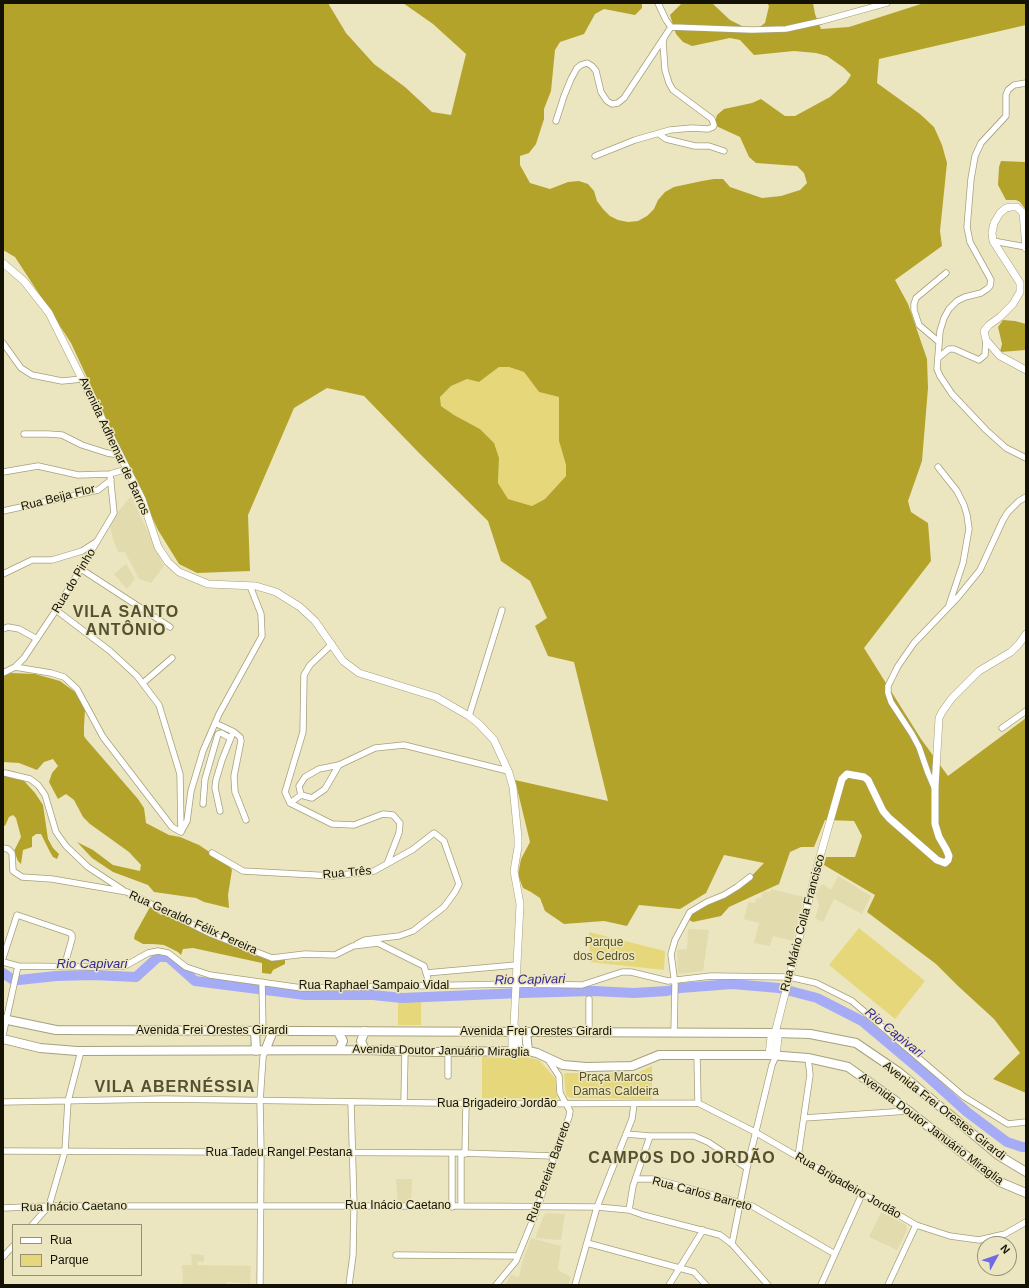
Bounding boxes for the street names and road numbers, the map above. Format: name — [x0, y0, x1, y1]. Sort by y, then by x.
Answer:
street label: Avenida Adhemar de Barros — [76, 375, 152, 517]
street label: Rua Beija Flor — [19, 482, 97, 514]
street label: Rua do Pinho — [49, 546, 99, 616]
street label: Rua Mário Colla Francisco — [778, 853, 828, 993]
street label: Rua Três — [322, 864, 372, 882]
street label: Rua Geraldo Félix Pereira — [127, 888, 259, 958]
street label: Rua Raphael Sampaio Vidal — [299, 979, 449, 993]
street label: Avenida Frei Orestes Girardi — [136, 1024, 288, 1038]
street label: Avenida Frei Orestes Girardi — [460, 1025, 612, 1039]
street label: Avenida Doutor Januário Miraglia — [352, 1042, 530, 1060]
street label: Avenida Frei Orestes Girardi — [880, 1059, 1008, 1163]
street label: Avenida Doutor Januário Miraglia — [856, 1070, 1006, 1188]
street label: Rua Brigadeiro Jordão — [437, 1097, 557, 1111]
street label: Rua Pereira Barreto — [524, 1119, 574, 1225]
street label: Rua Tadeu Rangel Pestana — [206, 1146, 352, 1160]
street label: Rua Brigadeiro Jordão — [792, 1150, 904, 1222]
street label: Rua Carlos Barreto — [651, 1174, 753, 1214]
street label: Rua Inácio Caetano — [21, 1199, 127, 1215]
street label: Rua Inácio Caetano — [345, 1199, 451, 1213]

